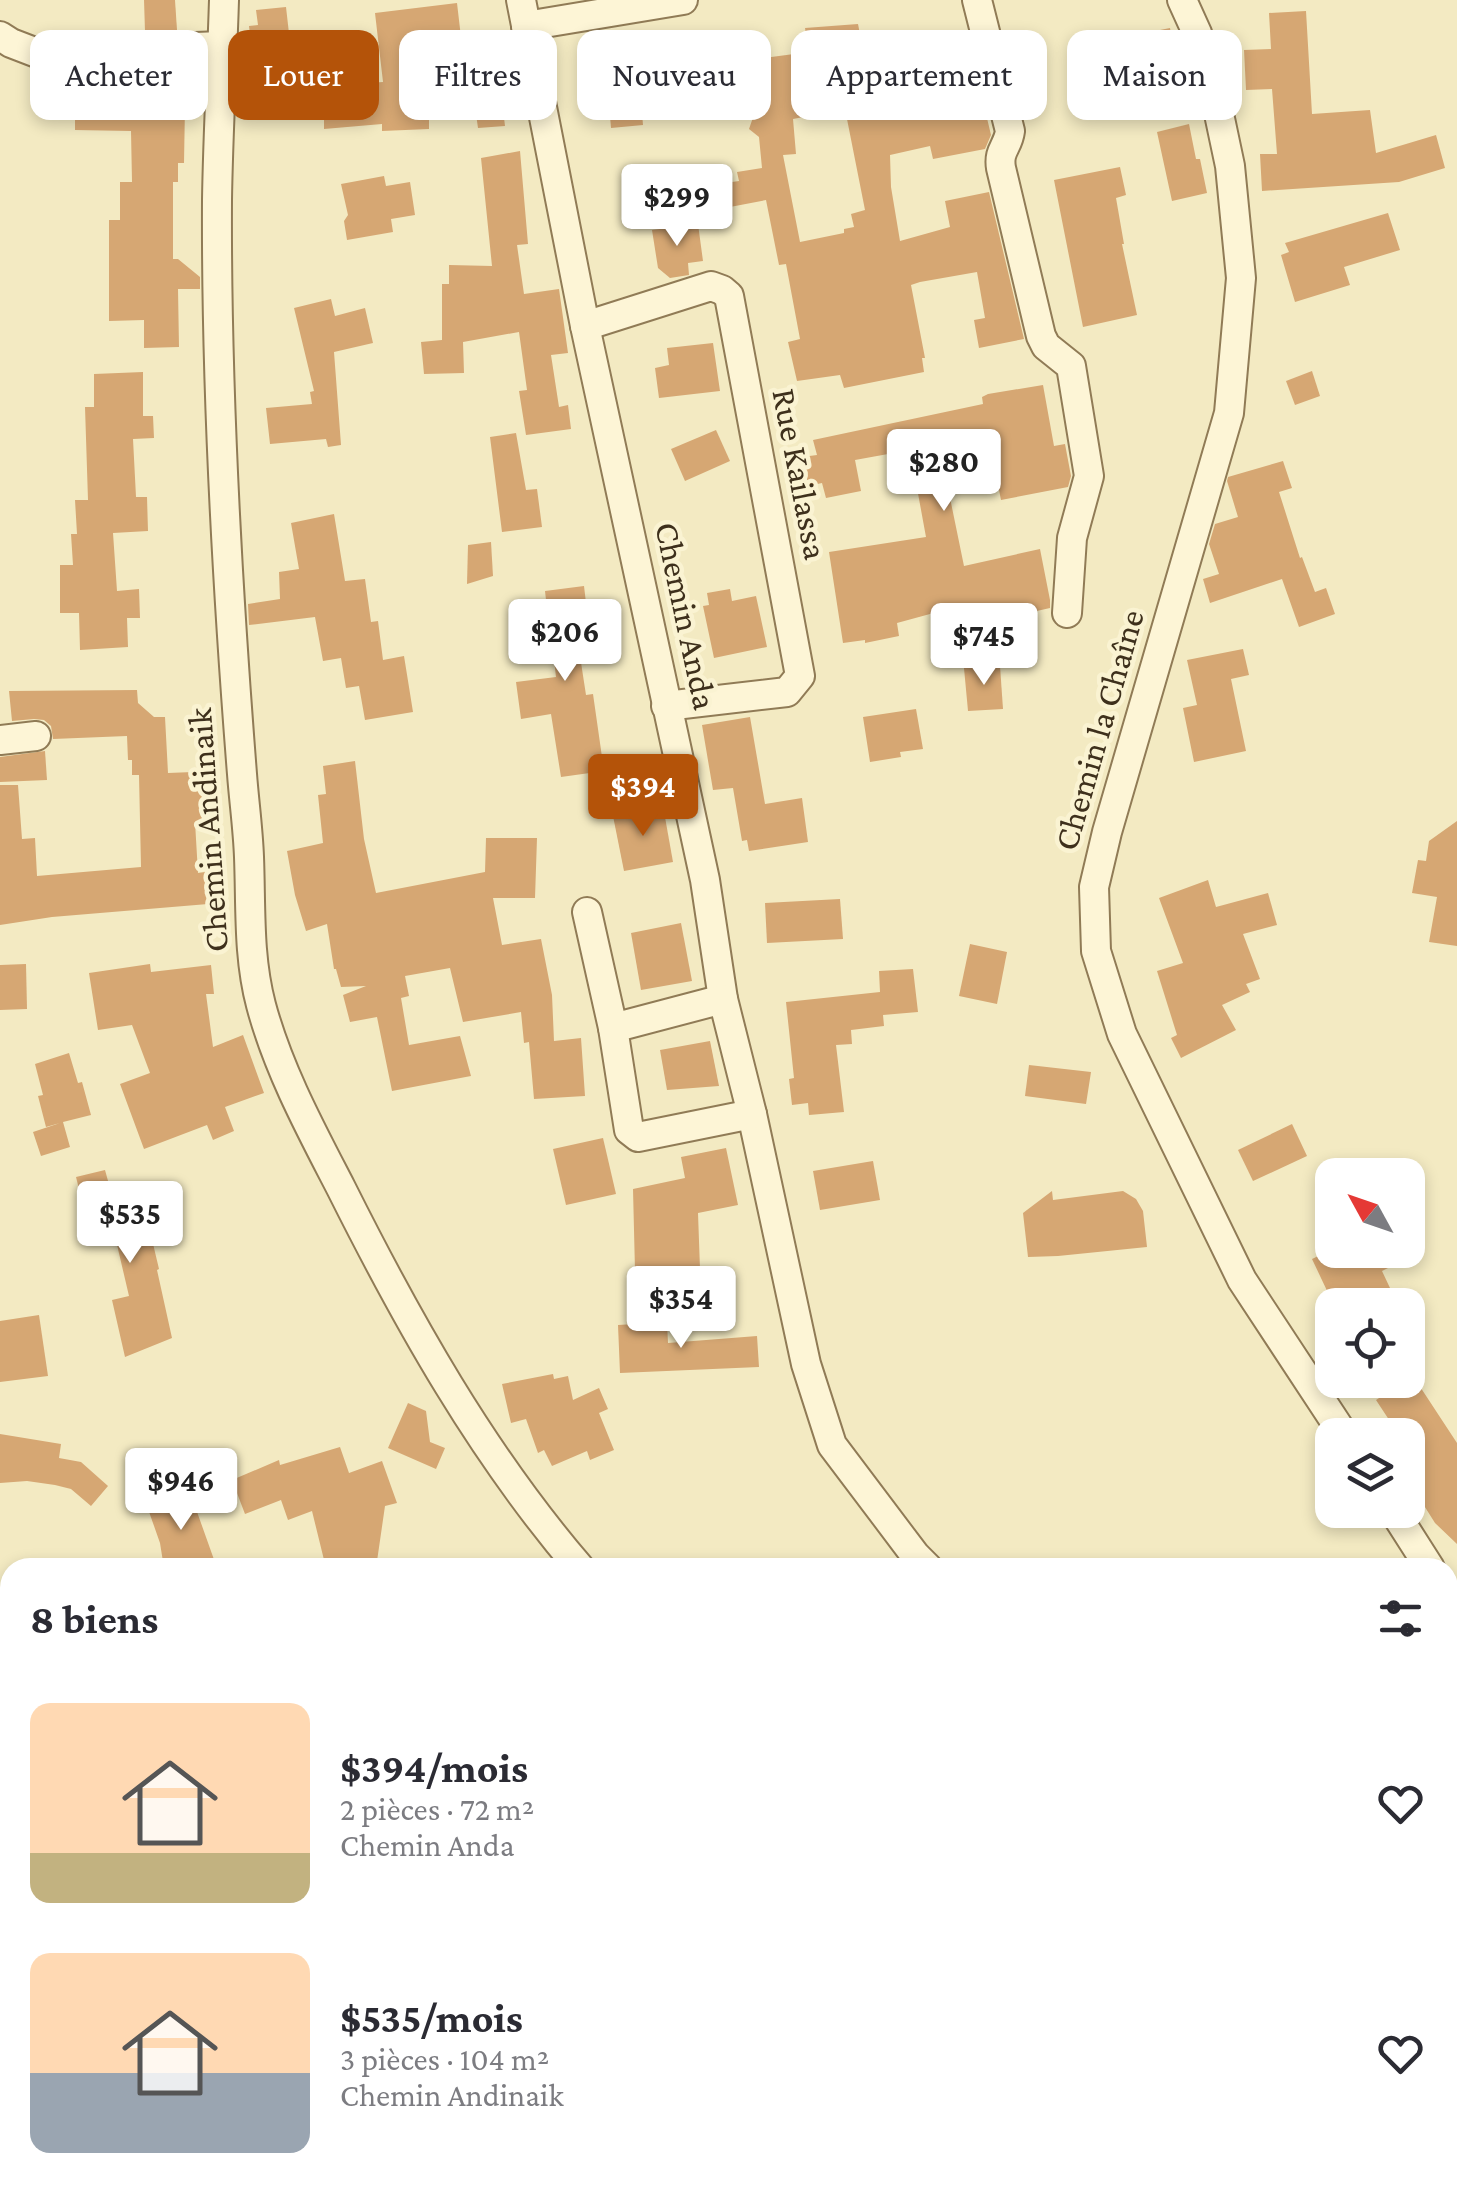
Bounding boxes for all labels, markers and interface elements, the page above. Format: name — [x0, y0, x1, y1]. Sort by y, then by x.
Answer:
chip: Acheter — [30, 30, 208, 120]
chip: Louer — [228, 30, 379, 120]
chip: Filtres — [399, 30, 557, 120]
chip: Nouveau — [577, 30, 771, 120]
chip: Appartement — [791, 30, 1047, 120]
chip: Maison — [1067, 30, 1242, 120]
pin: $299 — [618, 164, 736, 249]
text: $299 — [643, 178, 711, 214]
street label: Rue Kailassa — [764, 385, 836, 563]
pin: $280 — [885, 429, 1003, 514]
text: $280 — [909, 443, 979, 479]
street label: Chemin Anda — [647, 519, 725, 713]
pin: $206 — [506, 599, 624, 684]
pin: $745 — [925, 603, 1043, 688]
street label: Chemin la Chaîne — [1046, 605, 1152, 855]
text: $206 — [530, 613, 600, 649]
text: $745 — [953, 617, 1015, 653]
street label: Chemin Andinaik — [180, 706, 236, 953]
pin: $394 — [584, 754, 702, 839]
text: $394 — [610, 768, 676, 804]
north arrow — [1315, 1158, 1425, 1268]
map controls — [1315, 1158, 1425, 1528]
pin: $535 — [71, 1181, 189, 1266]
text: $535 — [99, 1195, 161, 1231]
pin: $354 — [622, 1266, 740, 1351]
text: $354 — [649, 1280, 713, 1316]
button: locate — [1315, 1288, 1425, 1398]
button: layers — [1315, 1418, 1425, 1528]
pin: $946 — [122, 1448, 240, 1533]
text: $946 — [147, 1462, 215, 1498]
icon: filters — [1373, 1591, 1428, 1646]
text: 8 biens — [30, 1595, 158, 1642]
icon: home — [110, 1743, 230, 1863]
text: $394/mois — [340, 1744, 528, 1791]
icon: heart — [1373, 1776, 1428, 1831]
text: 2 pièces · 72 m² — [340, 1791, 534, 1827]
text: Chemin Anda — [340, 1827, 514, 1863]
icon: home — [110, 1993, 230, 2113]
text: $535/mois — [340, 1994, 523, 2041]
icon: heart — [1373, 2026, 1428, 2081]
text: 3 pièces · 104 m² — [340, 2041, 549, 2077]
text: Chemin Andinaik — [340, 2077, 564, 2113]

